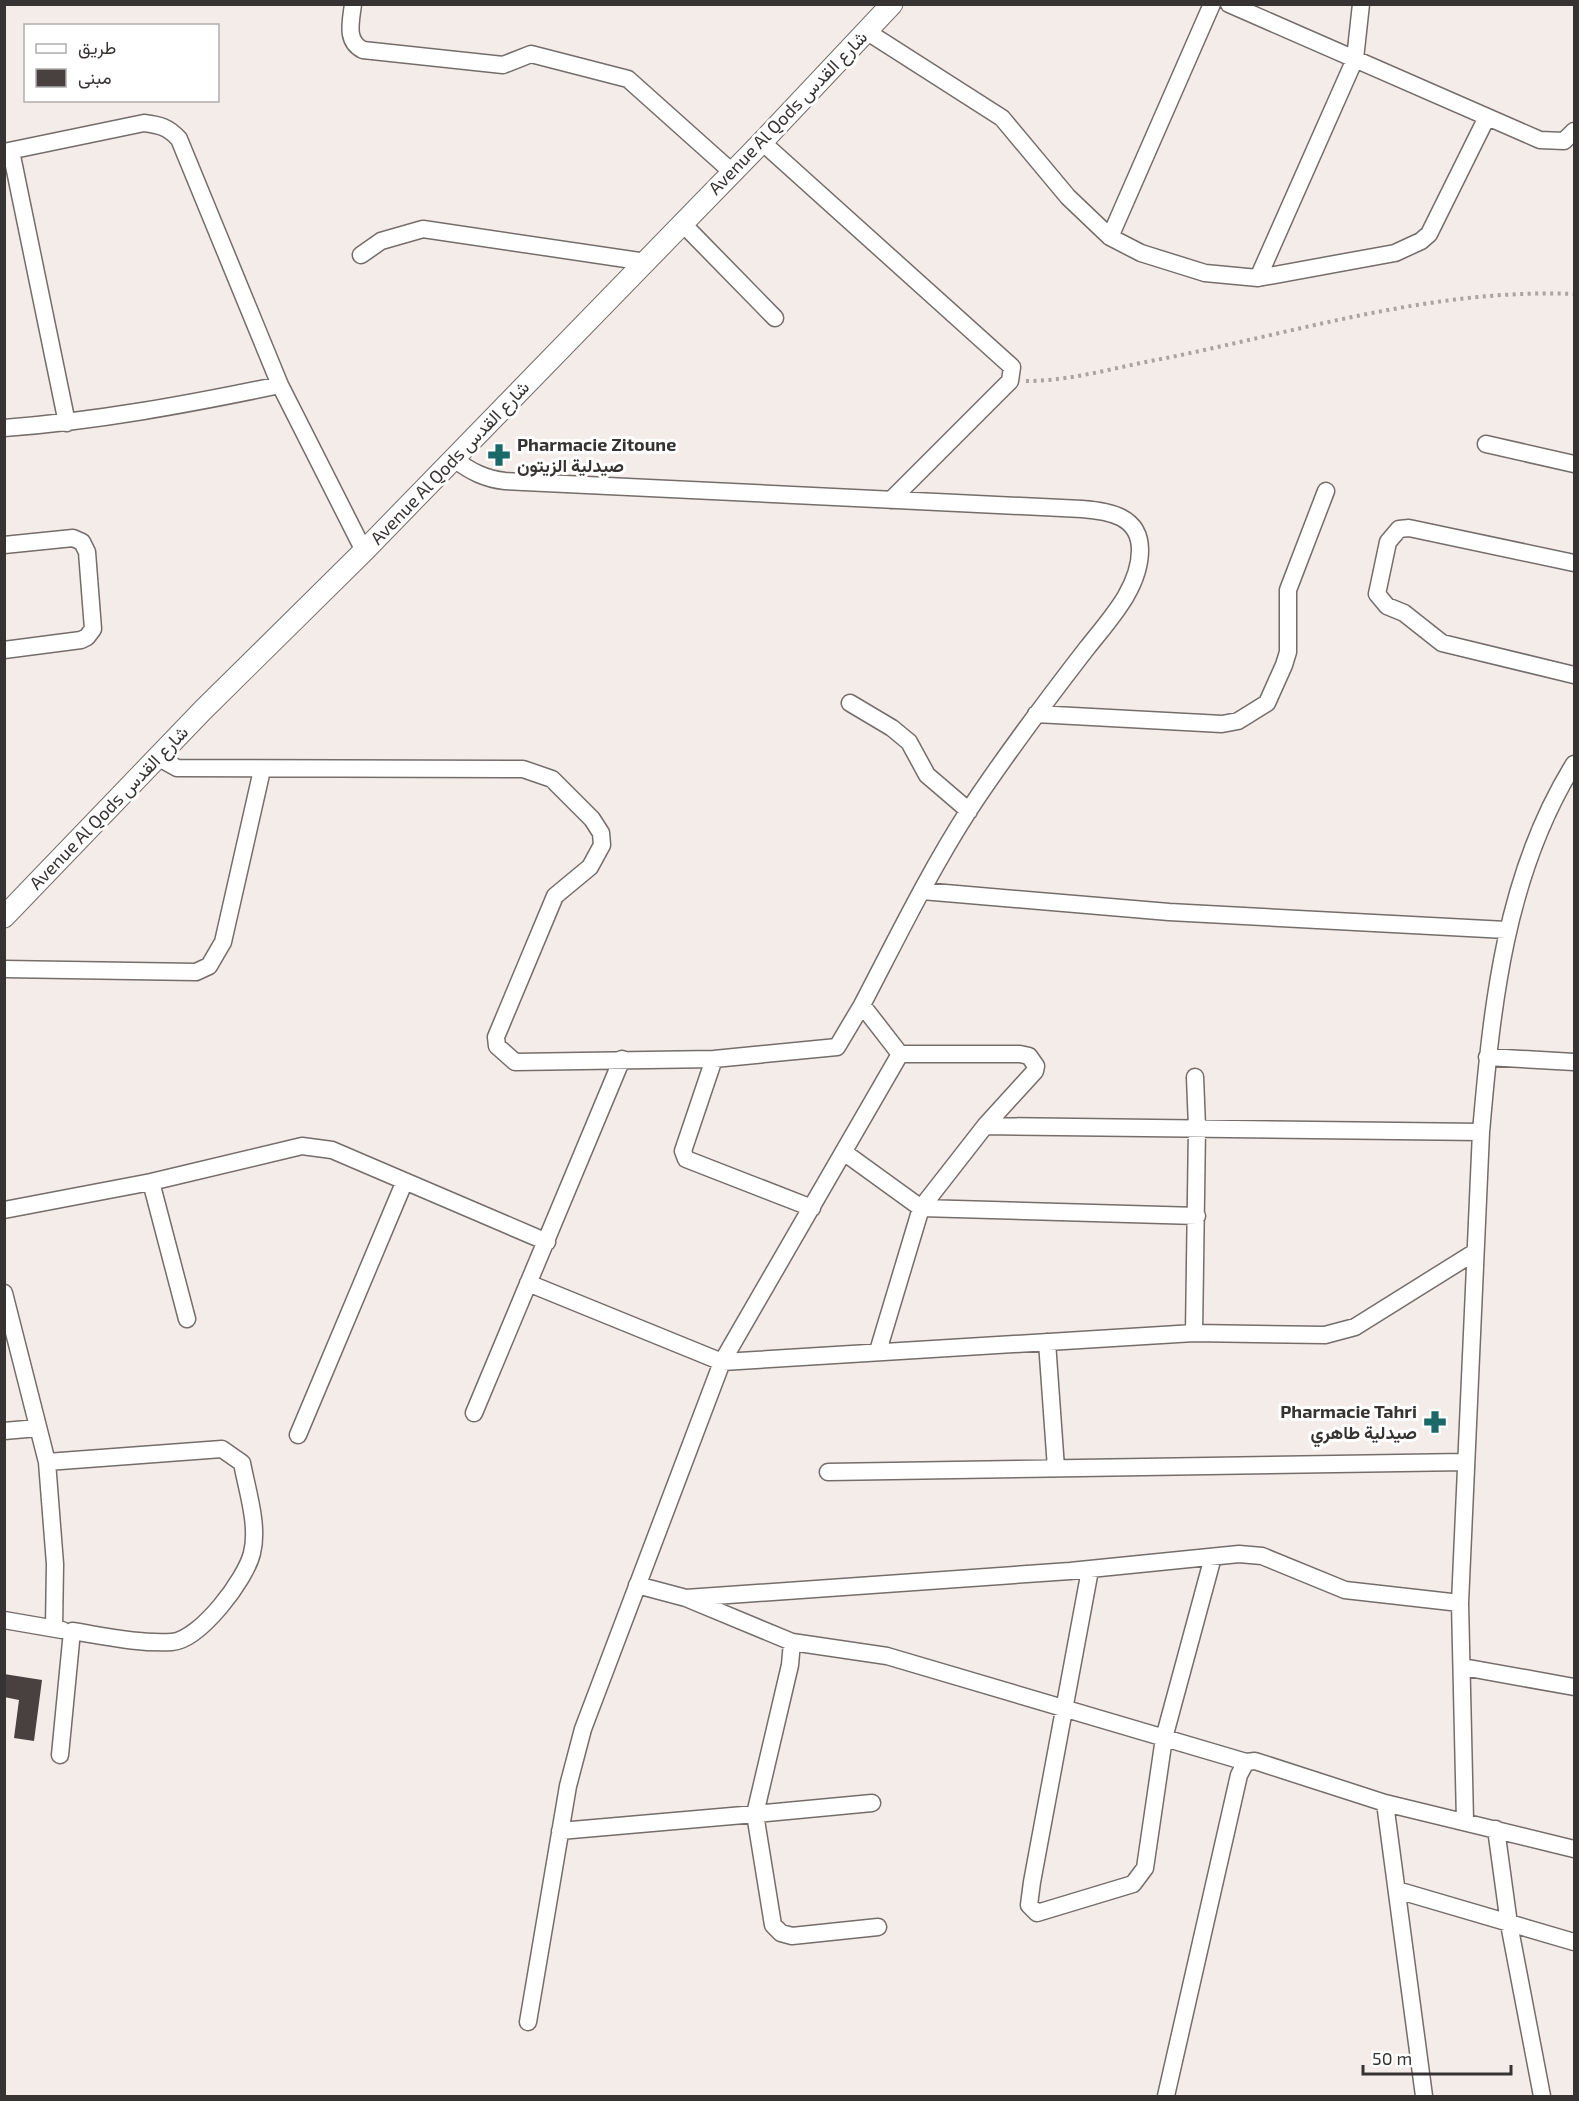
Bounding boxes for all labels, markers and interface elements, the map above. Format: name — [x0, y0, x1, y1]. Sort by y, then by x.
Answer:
legend — [24, 24, 219, 102]
street label: Avenue Al Qods شارع القدس — [703, 26, 873, 200]
text: طريق — [78, 36, 116, 59]
text: مبنى — [78, 66, 112, 89]
street label: Avenue Al Qods شارع القدس — [365, 376, 535, 550]
place label: Pharmacie Zitoune صيدلية الزيتون — [517, 433, 676, 477]
pharmacy icon: Pharmacie Zitoune صيدلية الزيتون — [486, 442, 512, 468]
street label: Avenue Al Qods شارع القدس — [24, 721, 194, 895]
place label: Pharmacie Tahri صيدلية طاهري — [1280, 1400, 1417, 1448]
pharmacy icon: Pharmacie Tahri صيدلية طاهري — [1422, 1409, 1448, 1435]
scale bar — [1363, 2038, 1512, 2076]
text: 50 m — [1372, 2047, 1412, 2069]

